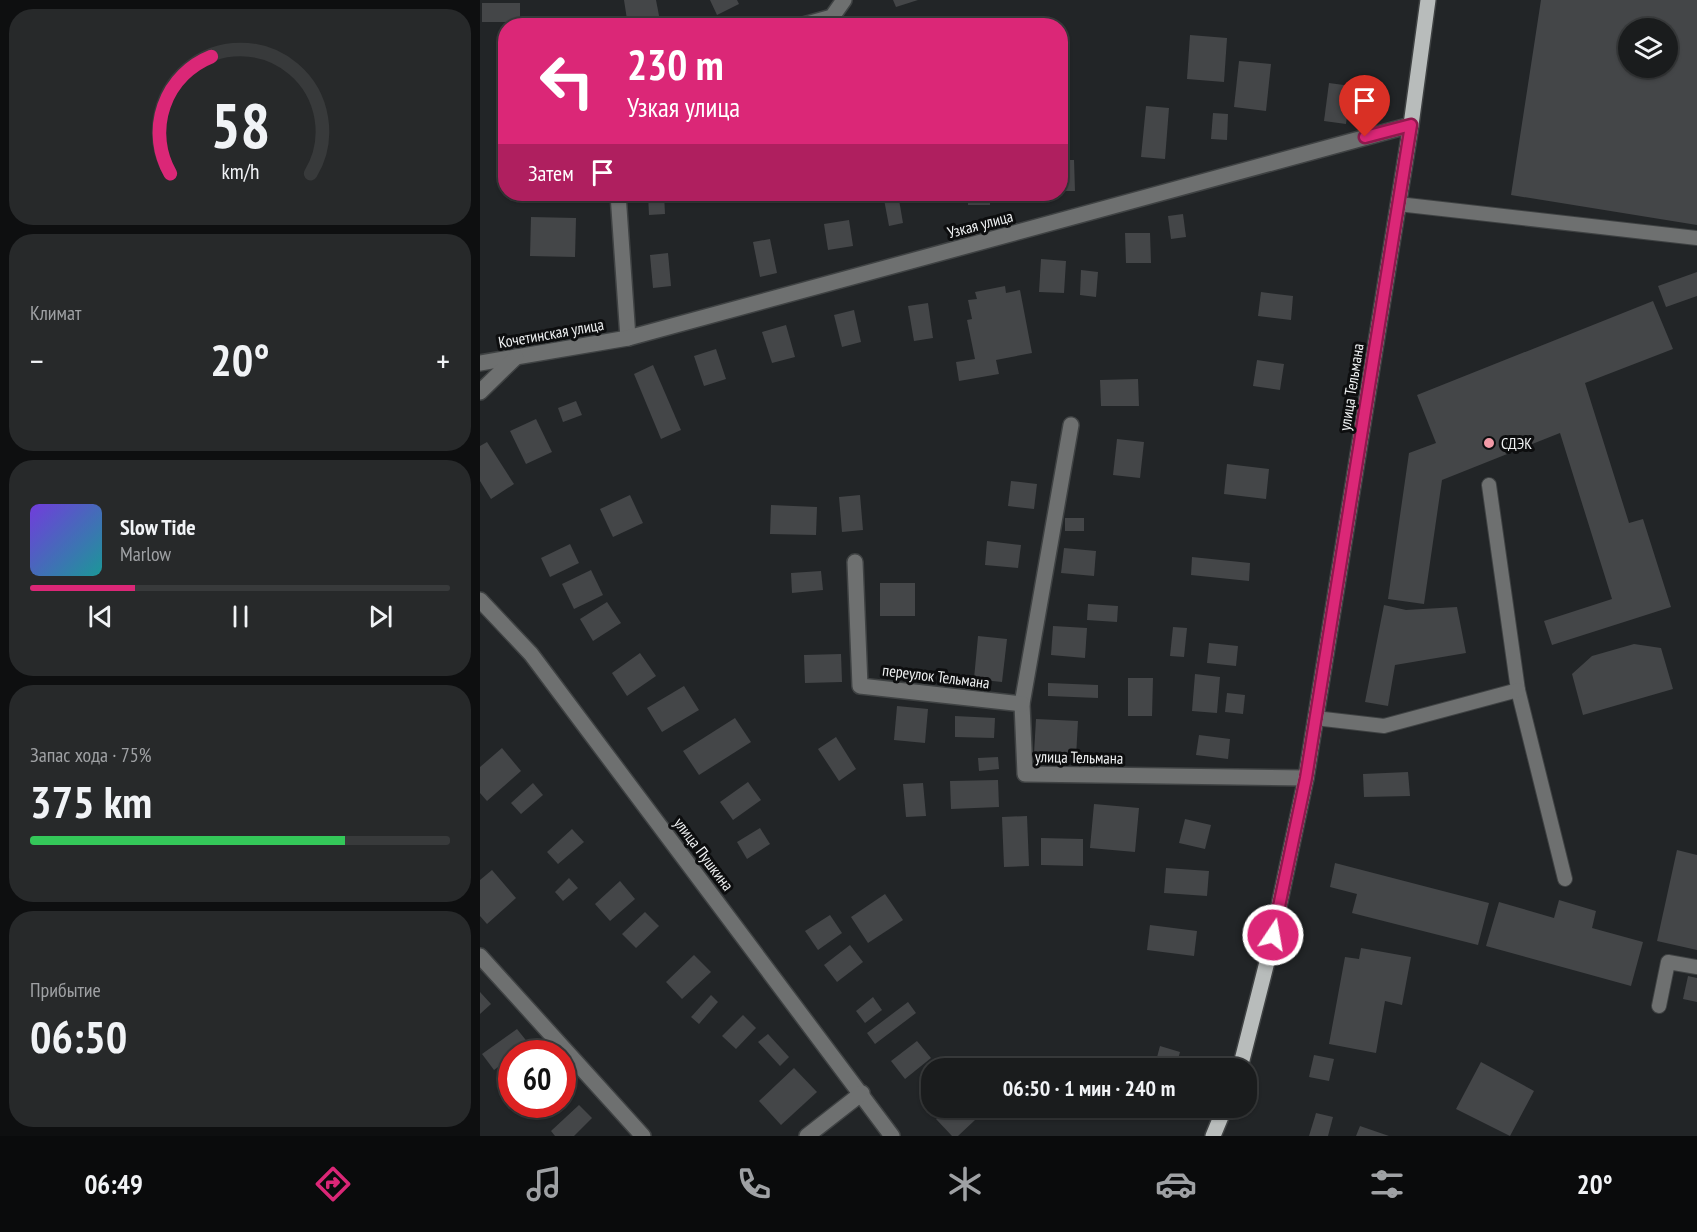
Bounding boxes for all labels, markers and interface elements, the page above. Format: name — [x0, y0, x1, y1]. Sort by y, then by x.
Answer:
map controls — [1618, 18, 1678, 78]
button: layers — [1618, 18, 1678, 78]
text: 230 m — [627, 37, 724, 92]
icon: left — [528, 42, 606, 120]
pin — [1339, 75, 1390, 137]
text: 58 — [210, 84, 270, 165]
icon: arrive — [1348, 84, 1381, 117]
text: Узкая улица — [627, 90, 740, 124]
icon: arrive — [586, 156, 619, 189]
text: km/h — [221, 158, 259, 186]
text: Затем — [528, 159, 574, 187]
street label: Узкая улица — [945, 206, 1015, 242]
text: Климат — [30, 300, 81, 326]
street label: Кочетинская улица — [497, 314, 605, 352]
text: 20° — [210, 330, 270, 388]
text: − — [30, 339, 44, 382]
text: + — [436, 339, 450, 382]
street label: улица Тельмана — [1334, 342, 1368, 432]
place label: СДЭК — [1501, 433, 1532, 453]
marker: СДЭК — [1482, 436, 1496, 450]
text: Slow Tide — [120, 513, 196, 541]
text: Marlow — [120, 541, 171, 567]
icon: previous — [84, 600, 117, 633]
icon: pause — [224, 600, 257, 633]
icon: next — [364, 600, 397, 633]
street label: переулок Тельмана — [881, 660, 991, 692]
text: Запас хода · 75% — [30, 742, 151, 768]
street label: улица Тельмана — [1035, 746, 1123, 768]
text: 375 km — [30, 772, 152, 830]
street label: улица Пушкина — [670, 813, 738, 895]
position arrow — [1241, 903, 1305, 967]
text: Прибытие — [30, 977, 101, 1003]
text: 06:50 — [30, 1007, 127, 1065]
speed limit sign: 60 — [498, 1040, 576, 1118]
text: 06:50 · 1 мин · 240 m — [1003, 1074, 1175, 1102]
icon: directions — [312, 1163, 354, 1205]
icon: music — [523, 1163, 565, 1205]
icon: phone — [733, 1163, 775, 1205]
icon: climate — [944, 1163, 986, 1205]
icon: car — [1155, 1163, 1197, 1205]
icon: filters — [1366, 1163, 1408, 1205]
text: 06:49 — [84, 1167, 143, 1201]
text: 20° — [1577, 1167, 1612, 1201]

